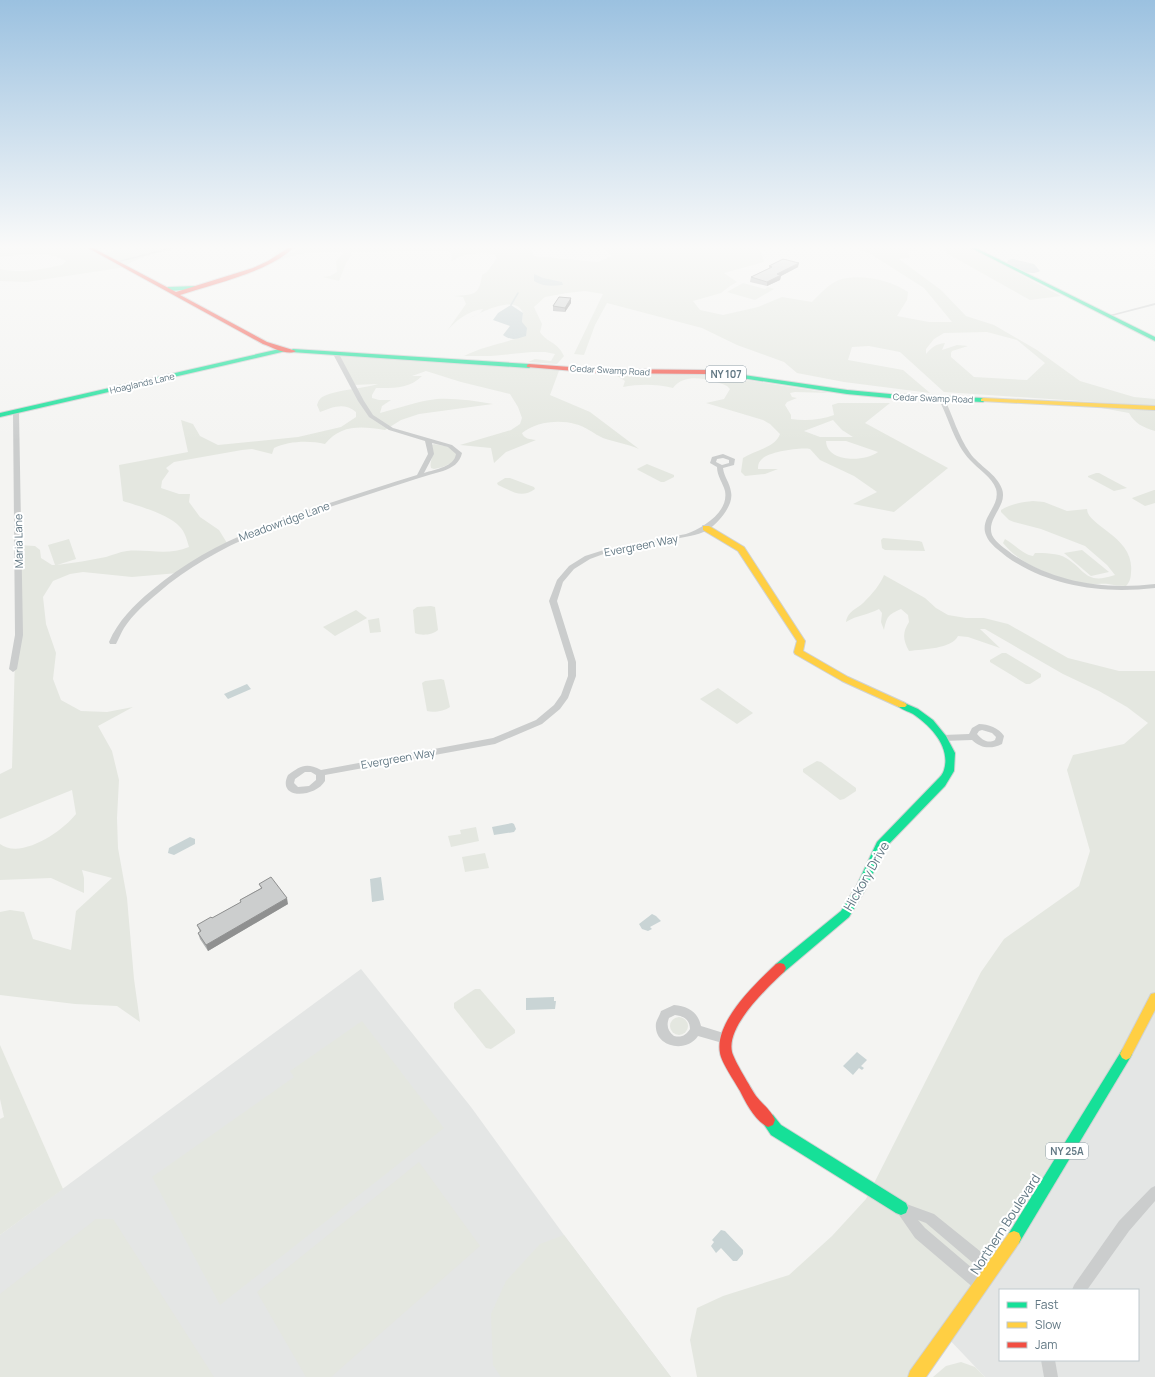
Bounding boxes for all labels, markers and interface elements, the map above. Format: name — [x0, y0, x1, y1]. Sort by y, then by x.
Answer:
street label: Cedar Swamp Road — [570, 361, 650, 379]
road number: NY 107 — [706, 366, 746, 382]
street label: Hoaglands Lane — [108, 369, 176, 397]
street label: Cedar Swamp Road — [893, 390, 973, 406]
street label: Meadowridge Lane — [236, 497, 332, 544]
street label: Maria Lane — [10, 513, 26, 569]
street label: Evergreen Way — [603, 530, 679, 560]
street label: Evergreen Way — [360, 744, 436, 772]
street label: Hickory Drive — [839, 838, 893, 914]
road number: NY 25A — [1046, 1143, 1088, 1159]
street label: Northern Boulevard — [966, 1170, 1044, 1278]
legend — [999, 1289, 1139, 1361]
text: Fast — [1035, 1296, 1059, 1313]
text: Slow — [1035, 1316, 1061, 1333]
text: Jam — [1035, 1336, 1057, 1353]

